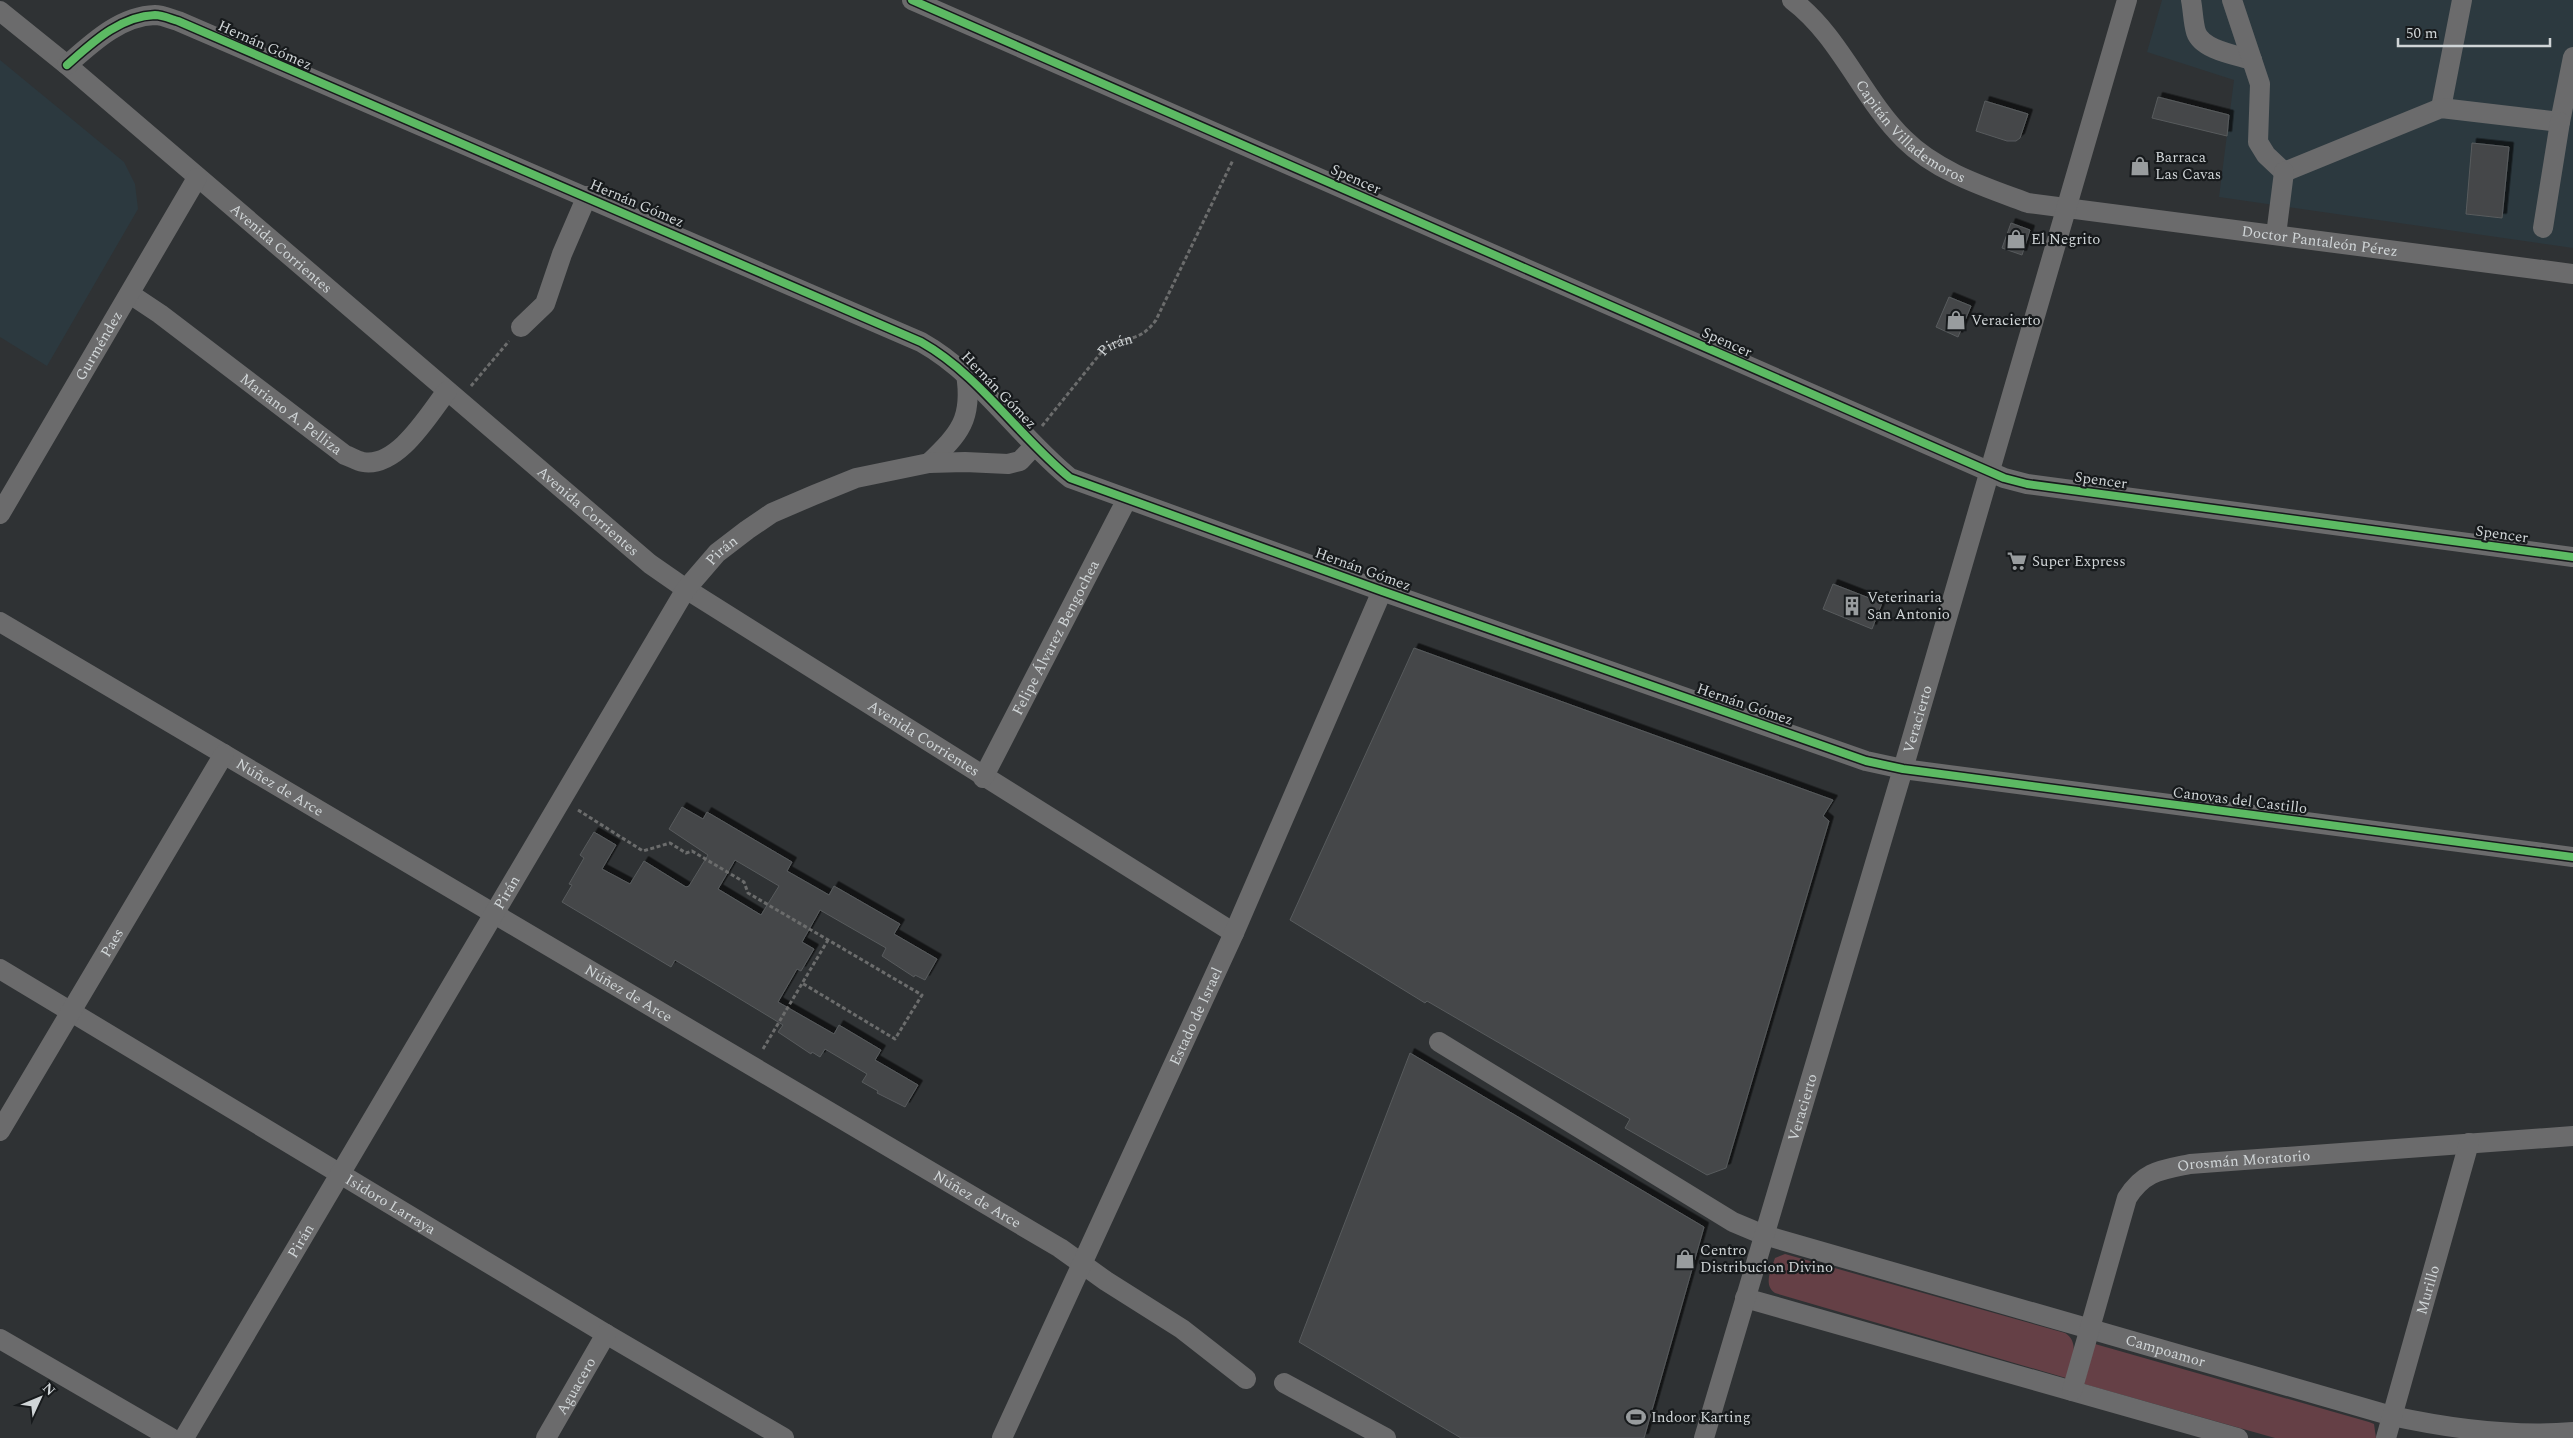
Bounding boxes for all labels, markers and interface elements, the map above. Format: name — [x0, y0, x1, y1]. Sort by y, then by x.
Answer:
street label: Hernán Gómez — [214, 14, 316, 76]
scale bar — [2398, 15, 2550, 47]
text: 50 m — [2406, 22, 2438, 45]
street label: Capitán Villademoros — [1849, 75, 1969, 189]
place label: Barraca Las Cavas — [2155, 146, 2221, 186]
shop icon: Barraca Las Cavas — [2129, 155, 2151, 177]
street label: Spencer — [1327, 158, 1385, 201]
street label: Hernán Gómez — [586, 173, 688, 234]
street label: Avenida Corrientes — [225, 198, 337, 299]
street label: Doctor Pantaleón Pérez — [2240, 220, 2399, 263]
shop icon: El Negrito — [2005, 228, 2027, 250]
place label: El Negrito — [2031, 228, 2100, 251]
street label: Gurméndez — [69, 307, 129, 385]
shop icon: Veracierto — [1945, 309, 1967, 331]
place label: Veracierto — [1971, 309, 2041, 332]
street label: Spencer — [1698, 321, 1756, 364]
street label: Pirán — [1092, 327, 1135, 361]
street label: Hernán Gómez — [955, 346, 1042, 435]
street label: Mariano A. Pelliza — [235, 368, 348, 461]
street label: Avenida Corrientes — [531, 461, 644, 562]
street label: Spencer — [2073, 465, 2129, 496]
street label: Spencer — [2474, 519, 2530, 550]
street label: Pirán — [700, 530, 743, 571]
street label: Hernán Gómez — [1312, 541, 1414, 598]
supermarket icon: Super Express — [2006, 550, 2028, 572]
place label: Super Express — [2032, 550, 2126, 573]
street label: Felipe Álvarez Bengochea — [1006, 556, 1106, 719]
place label: Veterinaria San Antonio — [1867, 586, 1950, 626]
building icon: Veterinaria San Antonio — [1841, 595, 1863, 617]
street label: Hernán Gómez — [1693, 677, 1796, 732]
street label: Veracierto — [1897, 683, 1939, 756]
street label: Avenida Corrientes — [863, 695, 984, 783]
street label: Núñez de Arce — [231, 753, 328, 823]
street label: Canovas del Castillo — [2171, 781, 2308, 820]
street label: Pirán — [488, 871, 526, 914]
street label: Paes — [95, 924, 130, 962]
street label: Núñez de Arce — [580, 959, 677, 1029]
street label: Estado de Israel — [1164, 964, 1229, 1070]
street label: Veracierto — [1782, 1071, 1824, 1144]
street label: Orosmán Moratorio — [2175, 1144, 2311, 1178]
street label: Núñez de Arce — [929, 1165, 1025, 1235]
street label: Isidoro Larraya — [341, 1169, 441, 1241]
street label: Pirán — [282, 1219, 320, 1263]
place label: Centro Distribucion Divino — [1700, 1239, 1833, 1279]
shop icon: Centro Distribucion Divino — [1674, 1248, 1696, 1270]
street label: Murillo — [2410, 1263, 2446, 1317]
street label: Campoamor — [2122, 1329, 2208, 1374]
street label: Aguacero — [551, 1353, 602, 1420]
north arrow — [15, 1373, 65, 1423]
text: N — [37, 1378, 61, 1401]
sports icon: Indoor Karting — [1625, 1406, 1647, 1428]
place label: Indoor Karting — [1651, 1406, 1751, 1429]

